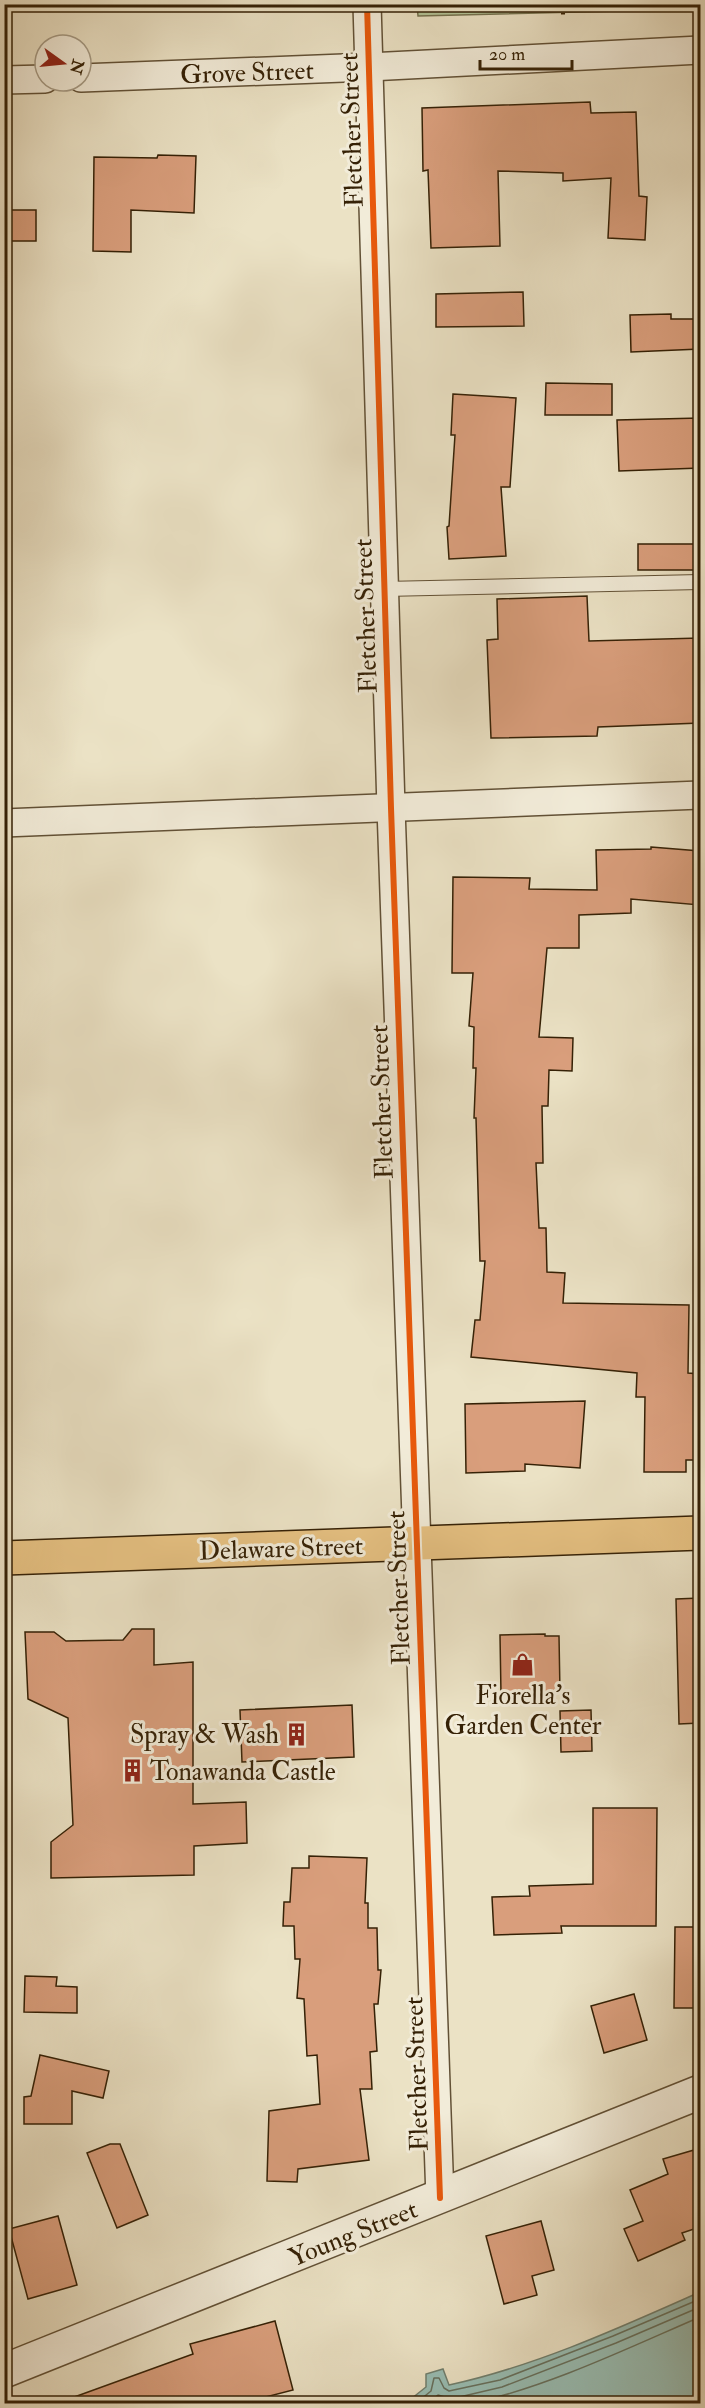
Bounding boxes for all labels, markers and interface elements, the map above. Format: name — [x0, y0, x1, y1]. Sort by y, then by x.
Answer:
north arrow — [33, 33, 93, 93]
scale bar — [480, 33, 572, 71]
text: 20 m — [489, 43, 525, 66]
street label: Fletcher Street — [333, 52, 371, 208]
street label: Grove Street — [180, 55, 314, 91]
text: N — [65, 56, 88, 77]
street label: Fletcher Street — [347, 538, 385, 694]
street label: Fletcher Street — [363, 1024, 401, 1180]
street label: Fletcher Street — [380, 1510, 418, 1666]
street label: Delaware Street — [198, 1530, 364, 1568]
shop icon: Fiorella's Garden Center — [510, 1651, 536, 1677]
place label: Fiorella's Garden Center — [445, 1680, 602, 1742]
place label: Spray & Wash — [130, 1719, 279, 1752]
building icon: Spray & Wash — [284, 1721, 310, 1747]
place label: Tonawanda Castle — [150, 1756, 336, 1788]
building icon: Tonawanda Castle — [119, 1758, 145, 1784]
street label: Fletcher Street — [398, 1996, 436, 2152]
street label: Young Street — [284, 2194, 422, 2274]

